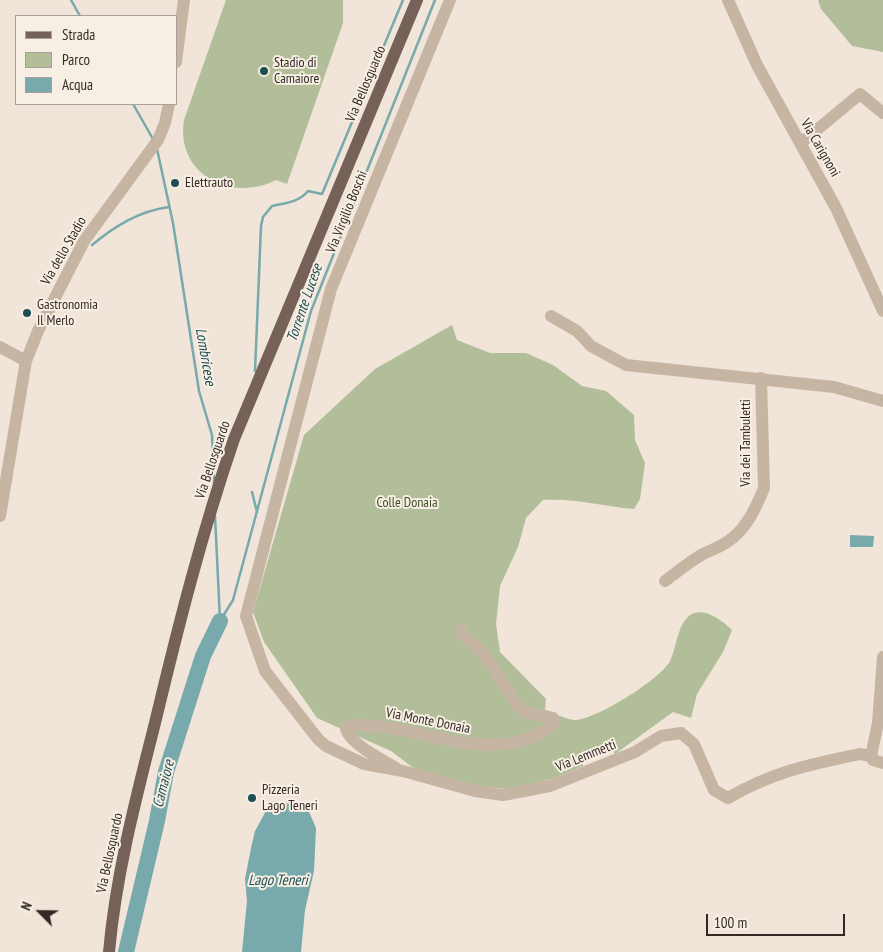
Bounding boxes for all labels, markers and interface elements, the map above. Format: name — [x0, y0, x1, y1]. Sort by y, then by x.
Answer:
legend — [15, 15, 178, 105]
text: Strada — [62, 25, 95, 44]
street label: Via Bellosguardo — [342, 43, 390, 125]
text: Parco — [62, 50, 90, 69]
place label: Stadio di Camaiore — [274, 55, 319, 88]
marker: Stadio di Camaiore — [258, 65, 270, 77]
text: Acqua — [62, 75, 93, 94]
street label: Via Carignoni — [797, 116, 843, 180]
street label: Via Virgilio Boschi — [323, 168, 371, 256]
place label: Elettrauto — [185, 175, 233, 191]
marker: Elettrauto — [169, 177, 181, 189]
street label: Via dello Stadio — [38, 214, 90, 288]
water label: Torrente Lucese — [283, 262, 327, 344]
place label: Gastronomia Il Merlo — [37, 297, 98, 330]
marker: Gastronomia Il Merlo — [21, 307, 33, 319]
water label: Lombricese — [191, 327, 219, 387]
street label: Via dei Tambuletti — [738, 399, 754, 487]
street label: Via Bellosguardo — [192, 419, 234, 501]
park label: Colle Donaia — [376, 495, 438, 511]
street label: Via Monte Donaia — [384, 705, 472, 737]
street label: Via Lemmetti — [553, 736, 619, 776]
water label: Camaiore — [149, 758, 179, 810]
place label: Pizzeria Lago Teneri — [262, 782, 318, 814]
marker: Pizzeria Lago Teneri — [246, 792, 258, 804]
street label: Via Bellosguardo — [93, 811, 127, 895]
water label: Lago Teneri — [248, 872, 308, 890]
north arrow — [15, 887, 65, 937]
text: N — [16, 899, 36, 913]
scale bar — [708, 904, 847, 936]
text: 100 m — [714, 913, 747, 932]

